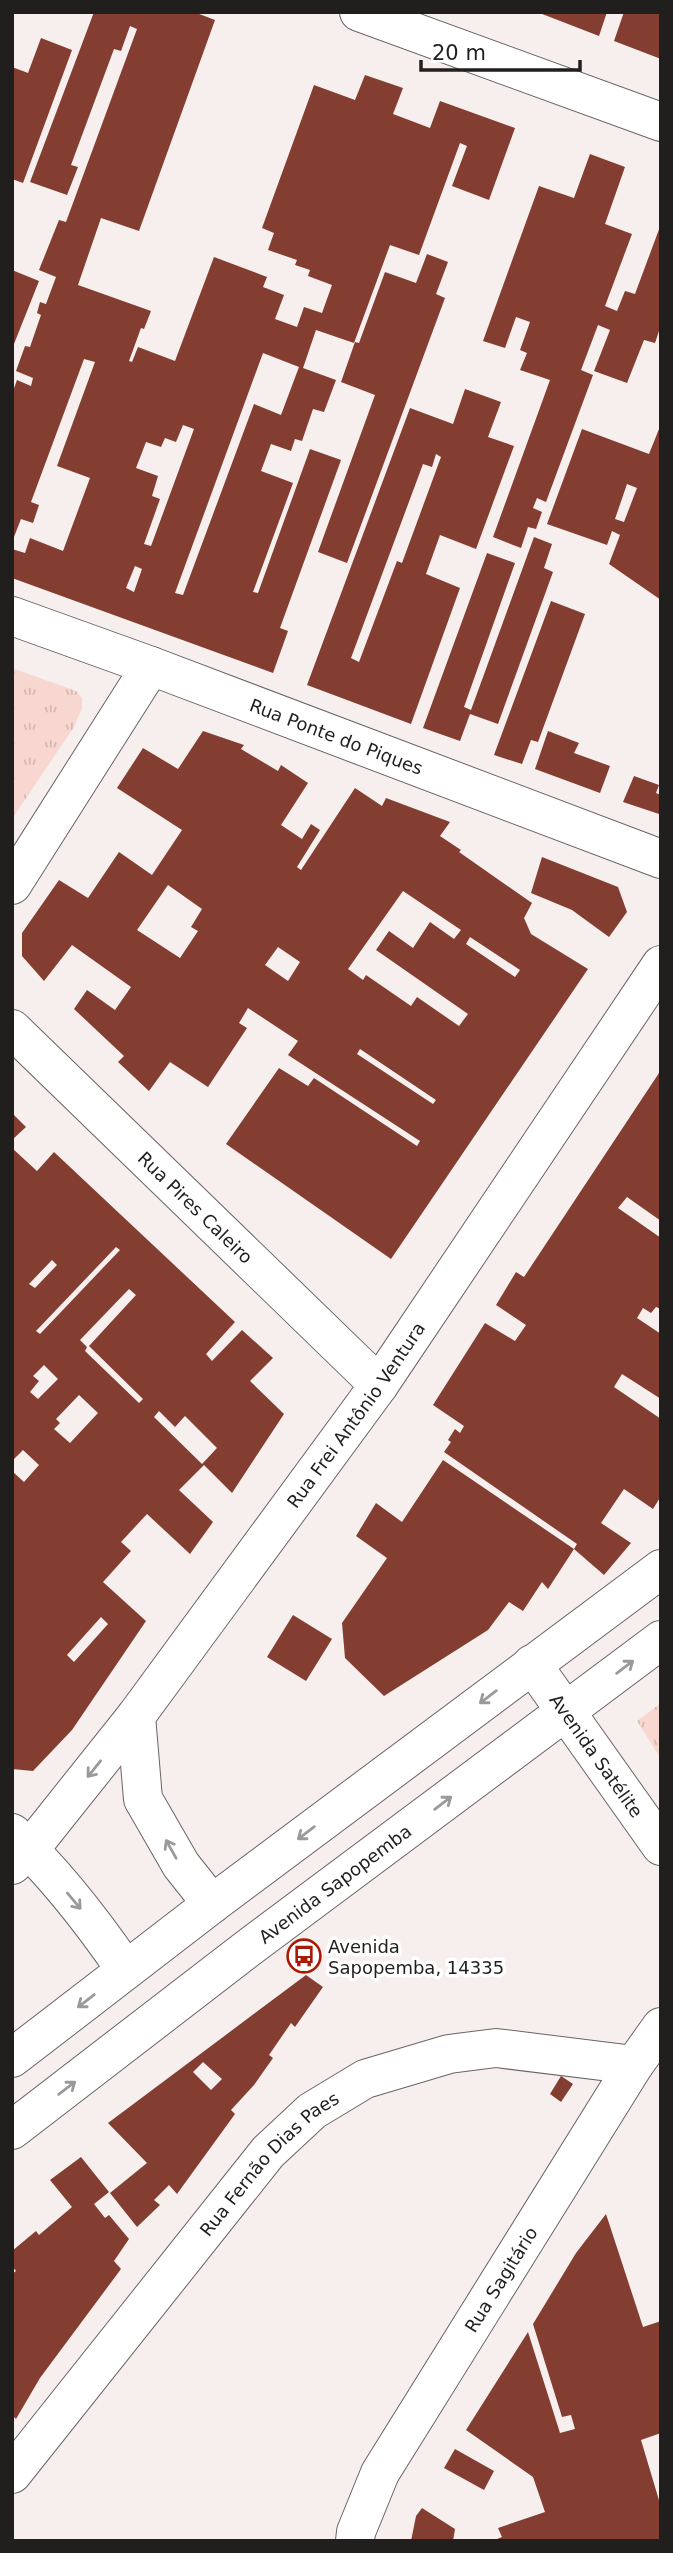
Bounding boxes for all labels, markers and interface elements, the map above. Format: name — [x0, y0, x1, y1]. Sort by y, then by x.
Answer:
scale bar — [421, 28, 580, 72]
text: 20 m — [432, 41, 486, 65]
street label: Rua Ponte do Piques — [247, 694, 426, 778]
street label: Rua Pires Caleiro — [134, 1147, 257, 1267]
street label: Rua Frei Antônio Ventura — [282, 1318, 429, 1512]
one-way arrow — [616, 1660, 635, 1675]
one-way arrow — [479, 1690, 498, 1705]
street label: Avenida Satélite — [546, 1690, 648, 1821]
one-way arrow — [86, 1760, 101, 1778]
one-way arrow — [434, 1796, 452, 1811]
street label: Avenida Sapopemba — [254, 1820, 415, 1947]
one-way arrow — [297, 1826, 316, 1841]
one-way arrow — [164, 1839, 177, 1860]
one-way arrow — [66, 1892, 82, 1910]
place label: Avenida Sapopemba, 14335 — [328, 1936, 504, 1978]
bus stop icon: Avenida Sapopemba, 14335 — [285, 1937, 323, 1975]
one-way arrow — [77, 1993, 95, 2008]
one-way arrow — [57, 2081, 75, 2096]
street label: Rua Fernão Dias Paes — [195, 2087, 342, 2240]
street label: Rua Sagitário — [460, 2223, 541, 2336]

